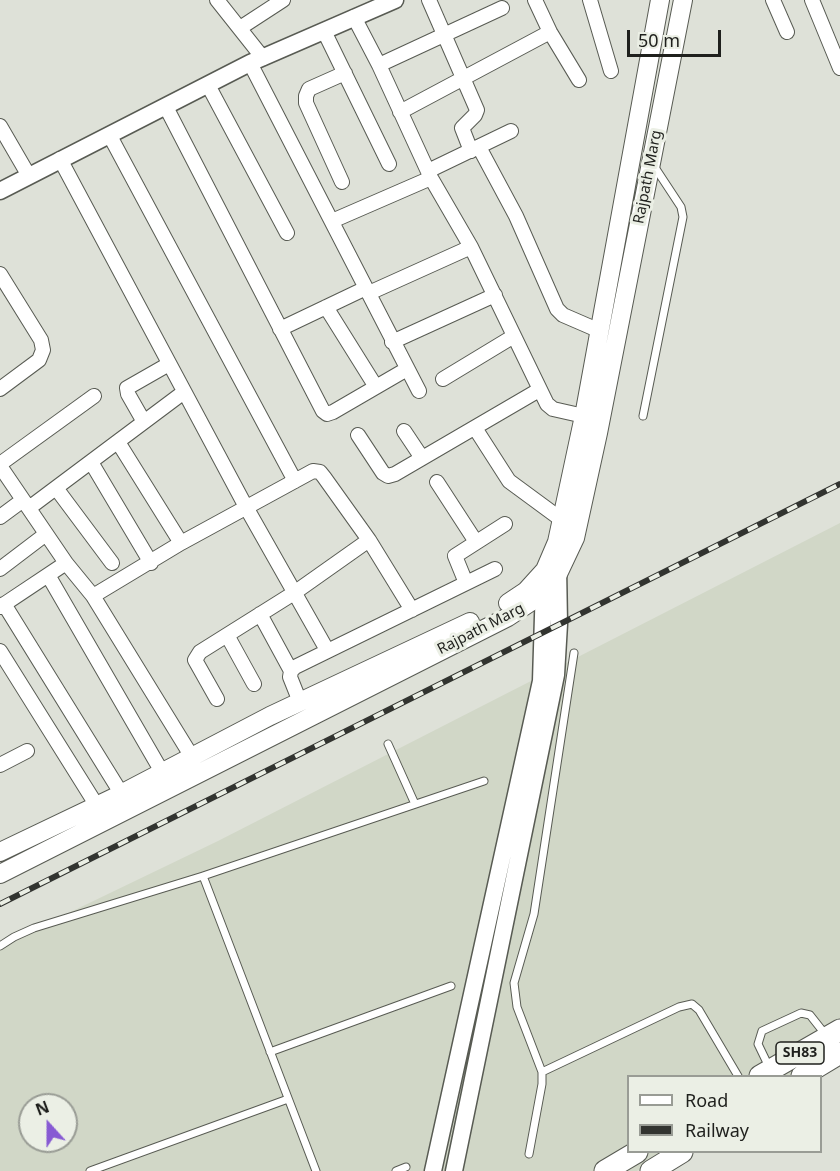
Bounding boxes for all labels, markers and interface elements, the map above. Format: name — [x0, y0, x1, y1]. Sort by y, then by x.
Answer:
scale bar — [630, 18, 724, 56]
text: 50 m — [638, 28, 680, 52]
street label: Rajpath Marg — [630, 129, 666, 225]
street label: Rajpath Marg — [435, 599, 527, 659]
road number: SH83 — [776, 1042, 824, 1064]
legend — [627, 1075, 822, 1153]
text: Road — [685, 1088, 728, 1112]
north arrow — [18, 1093, 78, 1153]
text: N — [32, 1095, 52, 1121]
text: Railway — [685, 1118, 749, 1142]

